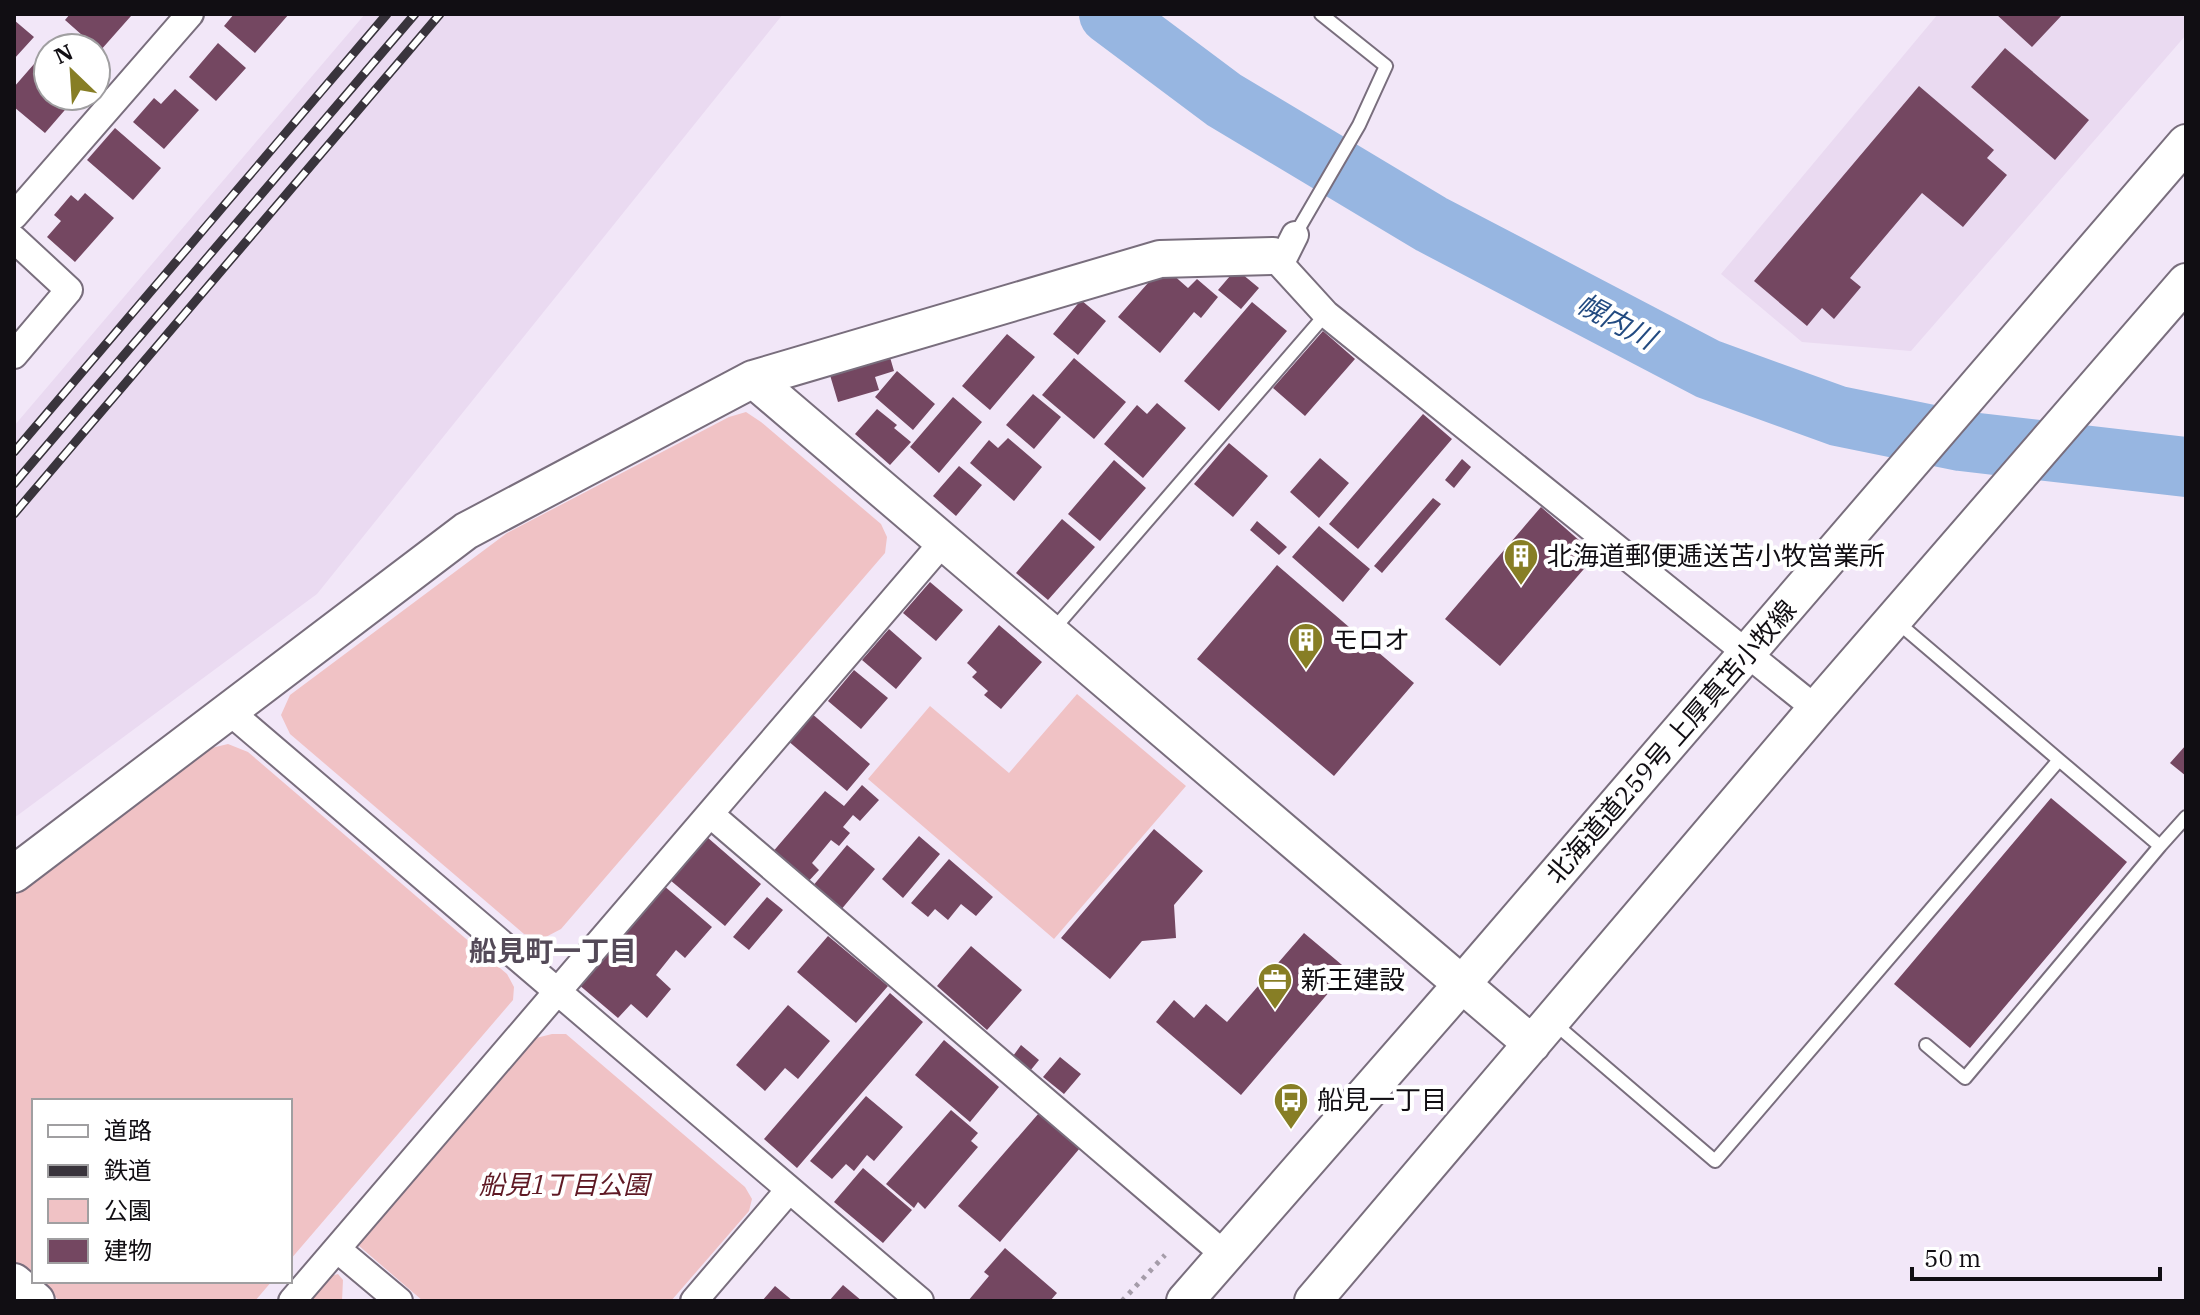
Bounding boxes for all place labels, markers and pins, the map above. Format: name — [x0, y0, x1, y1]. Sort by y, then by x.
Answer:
building icon: 北海道郵便逓送苫小牧営業所 — [1502, 537, 1540, 587]
place label: 北海道郵便逓送苫小牧営業所 — [1547, 538, 1885, 572]
building icon: モロオ — [1287, 621, 1325, 671]
place label: モロオ — [1332, 622, 1410, 656]
office icon: 新王建設 — [1256, 961, 1294, 1011]
place label: 新王建設 — [1301, 962, 1405, 996]
bus stop icon: 船見一丁目 — [1272, 1081, 1310, 1131]
place label: 船見一丁目 — [1317, 1082, 1447, 1116]

